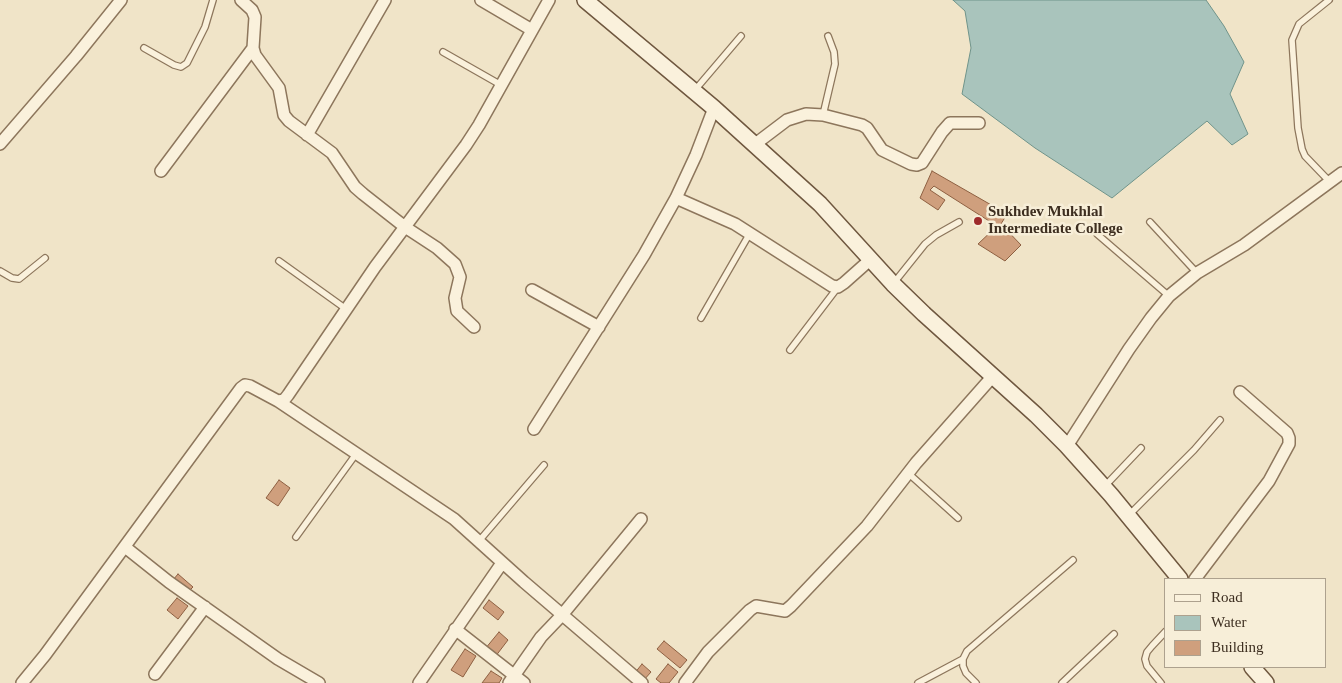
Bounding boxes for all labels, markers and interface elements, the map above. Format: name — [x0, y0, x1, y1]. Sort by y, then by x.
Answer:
place label: Sukhdev Mukhlal Intermediate College — [988, 203, 1123, 238]
marker: Sukhdev Mukhlal Intermediate College — [972, 215, 984, 227]
legend — [1164, 578, 1327, 668]
text: Road — [1211, 589, 1243, 605]
text: Water — [1211, 614, 1246, 630]
text: Building — [1211, 639, 1264, 655]

